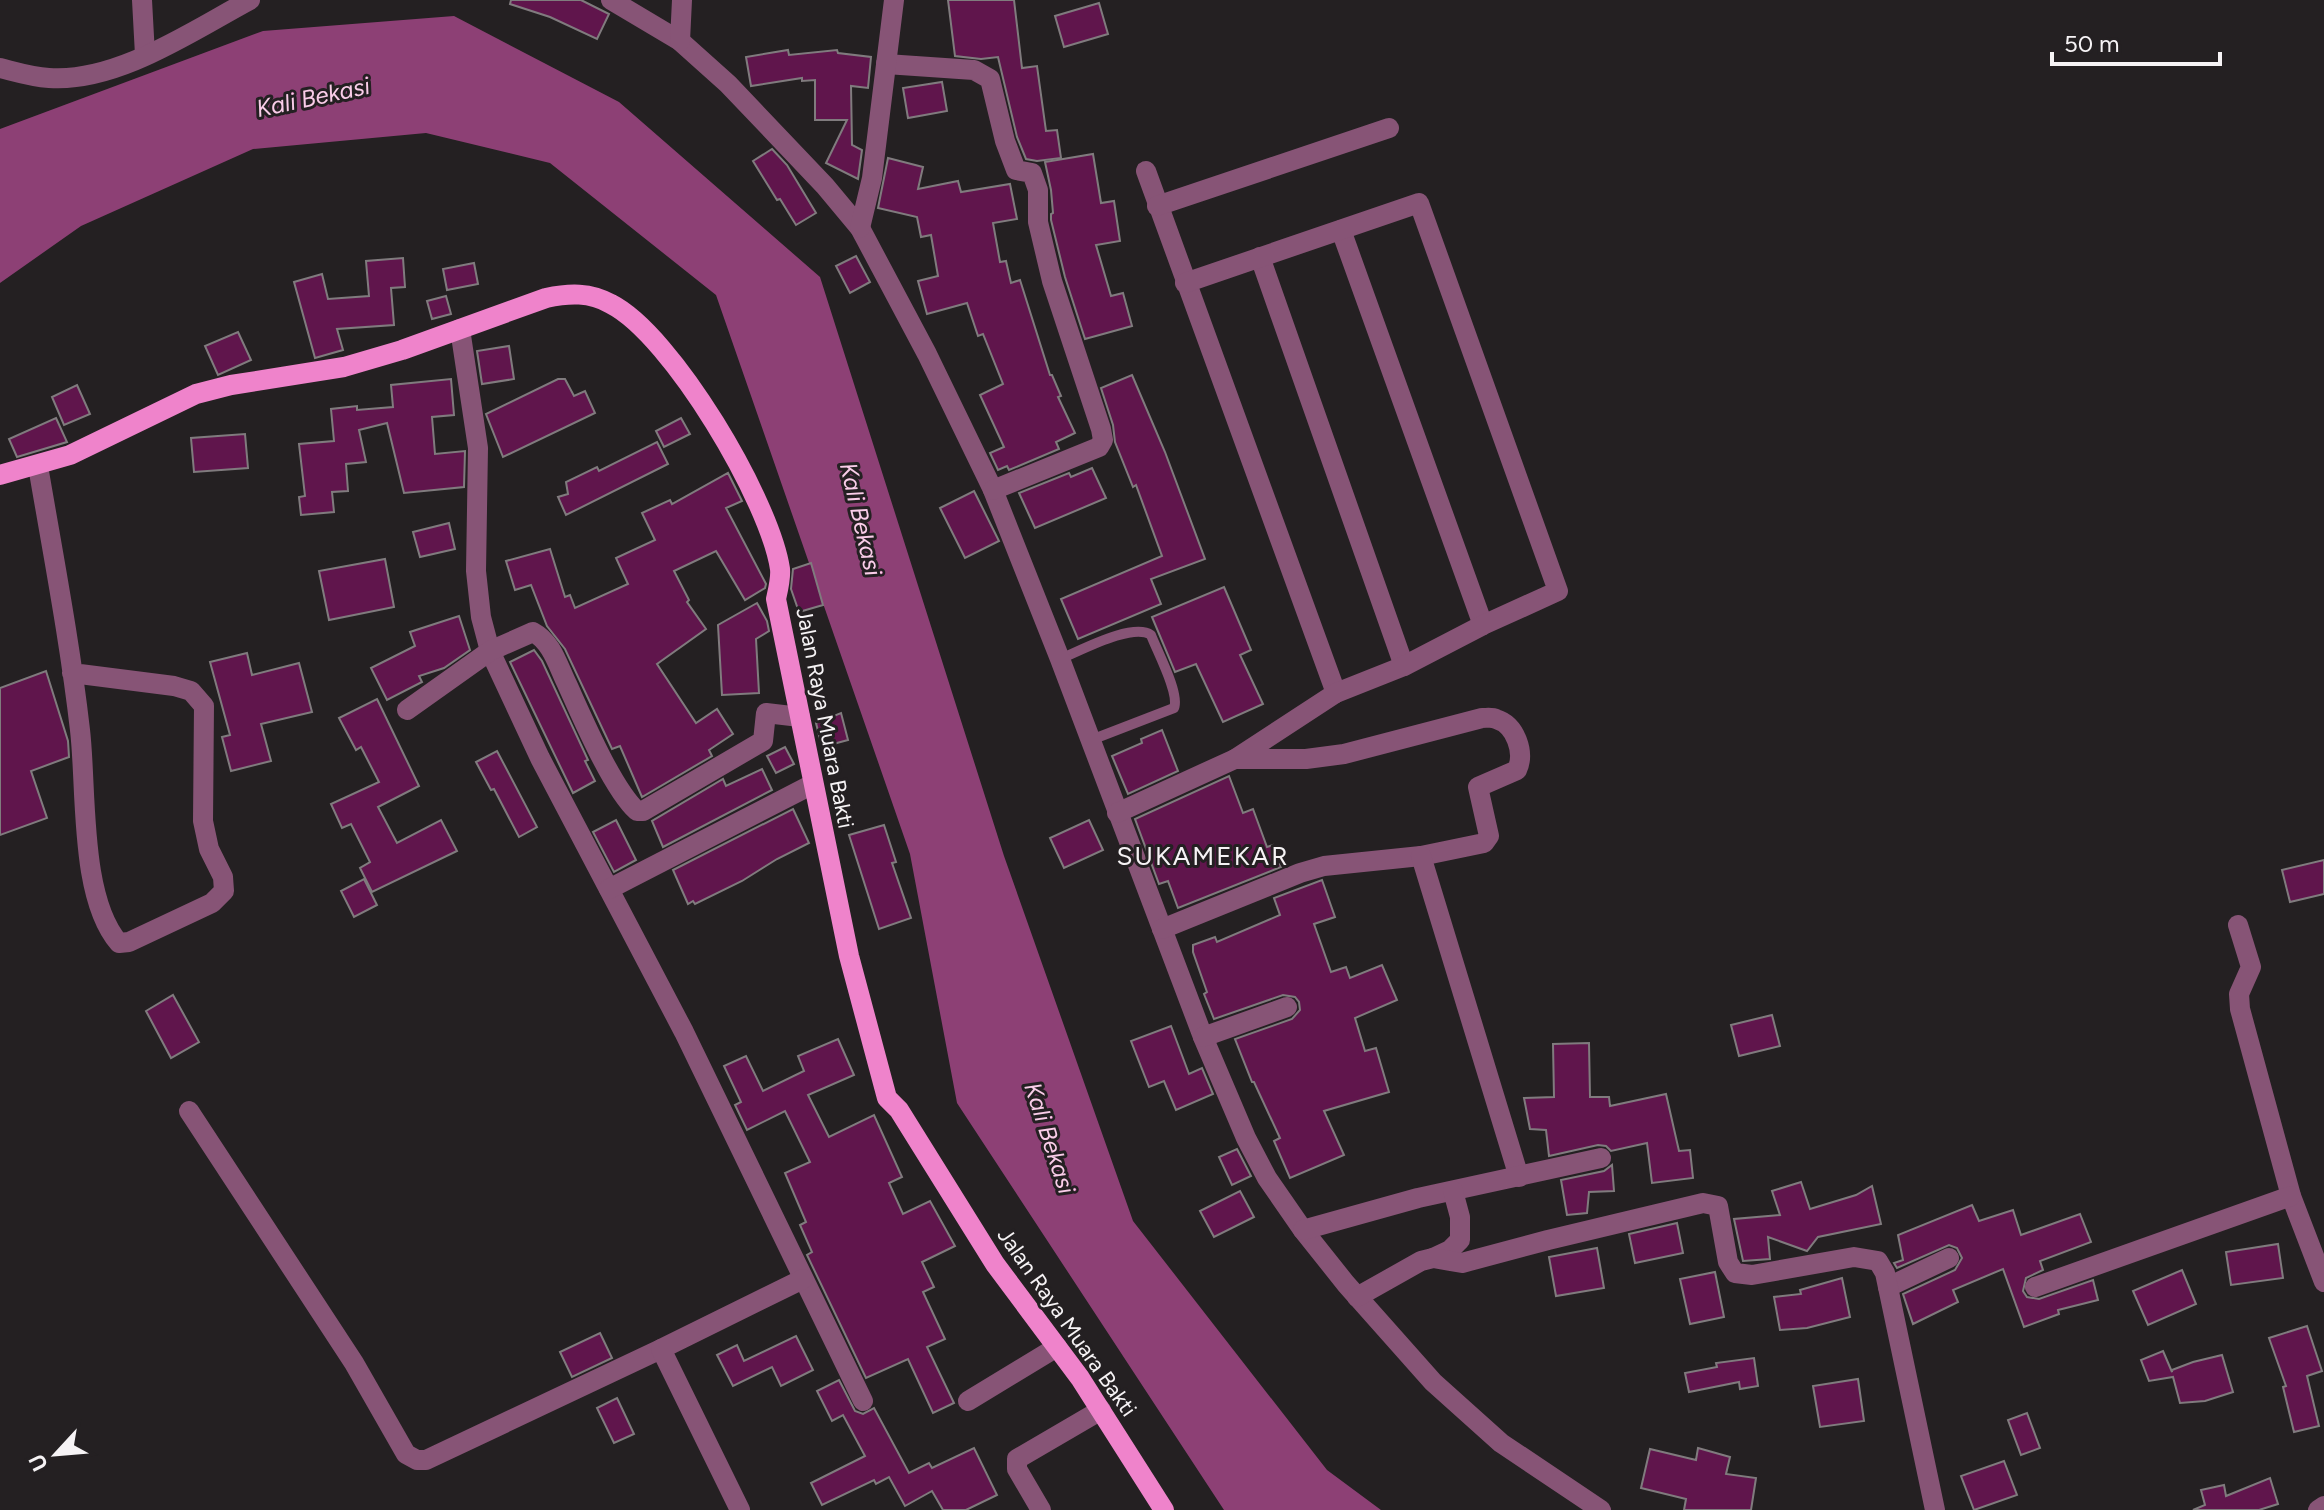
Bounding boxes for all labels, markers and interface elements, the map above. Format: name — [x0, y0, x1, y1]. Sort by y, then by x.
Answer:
scale bar — [2052, 16, 2220, 66]
text: 50 m — [2064, 29, 2120, 58]
water label: Kali Bekasi — [253, 71, 373, 123]
water label: Kali Bekasi — [834, 459, 888, 579]
street label: Jalan Raya Muara Bakti — [790, 605, 860, 831]
district label: SUKAMEKAR — [1117, 840, 1289, 872]
water label: Kali Bekasi — [1018, 1079, 1082, 1198]
street label: Jalan Raya Muara Bakti — [992, 1222, 1142, 1422]
north arrow — [16, 1414, 96, 1494]
text: U — [23, 1450, 54, 1475]

